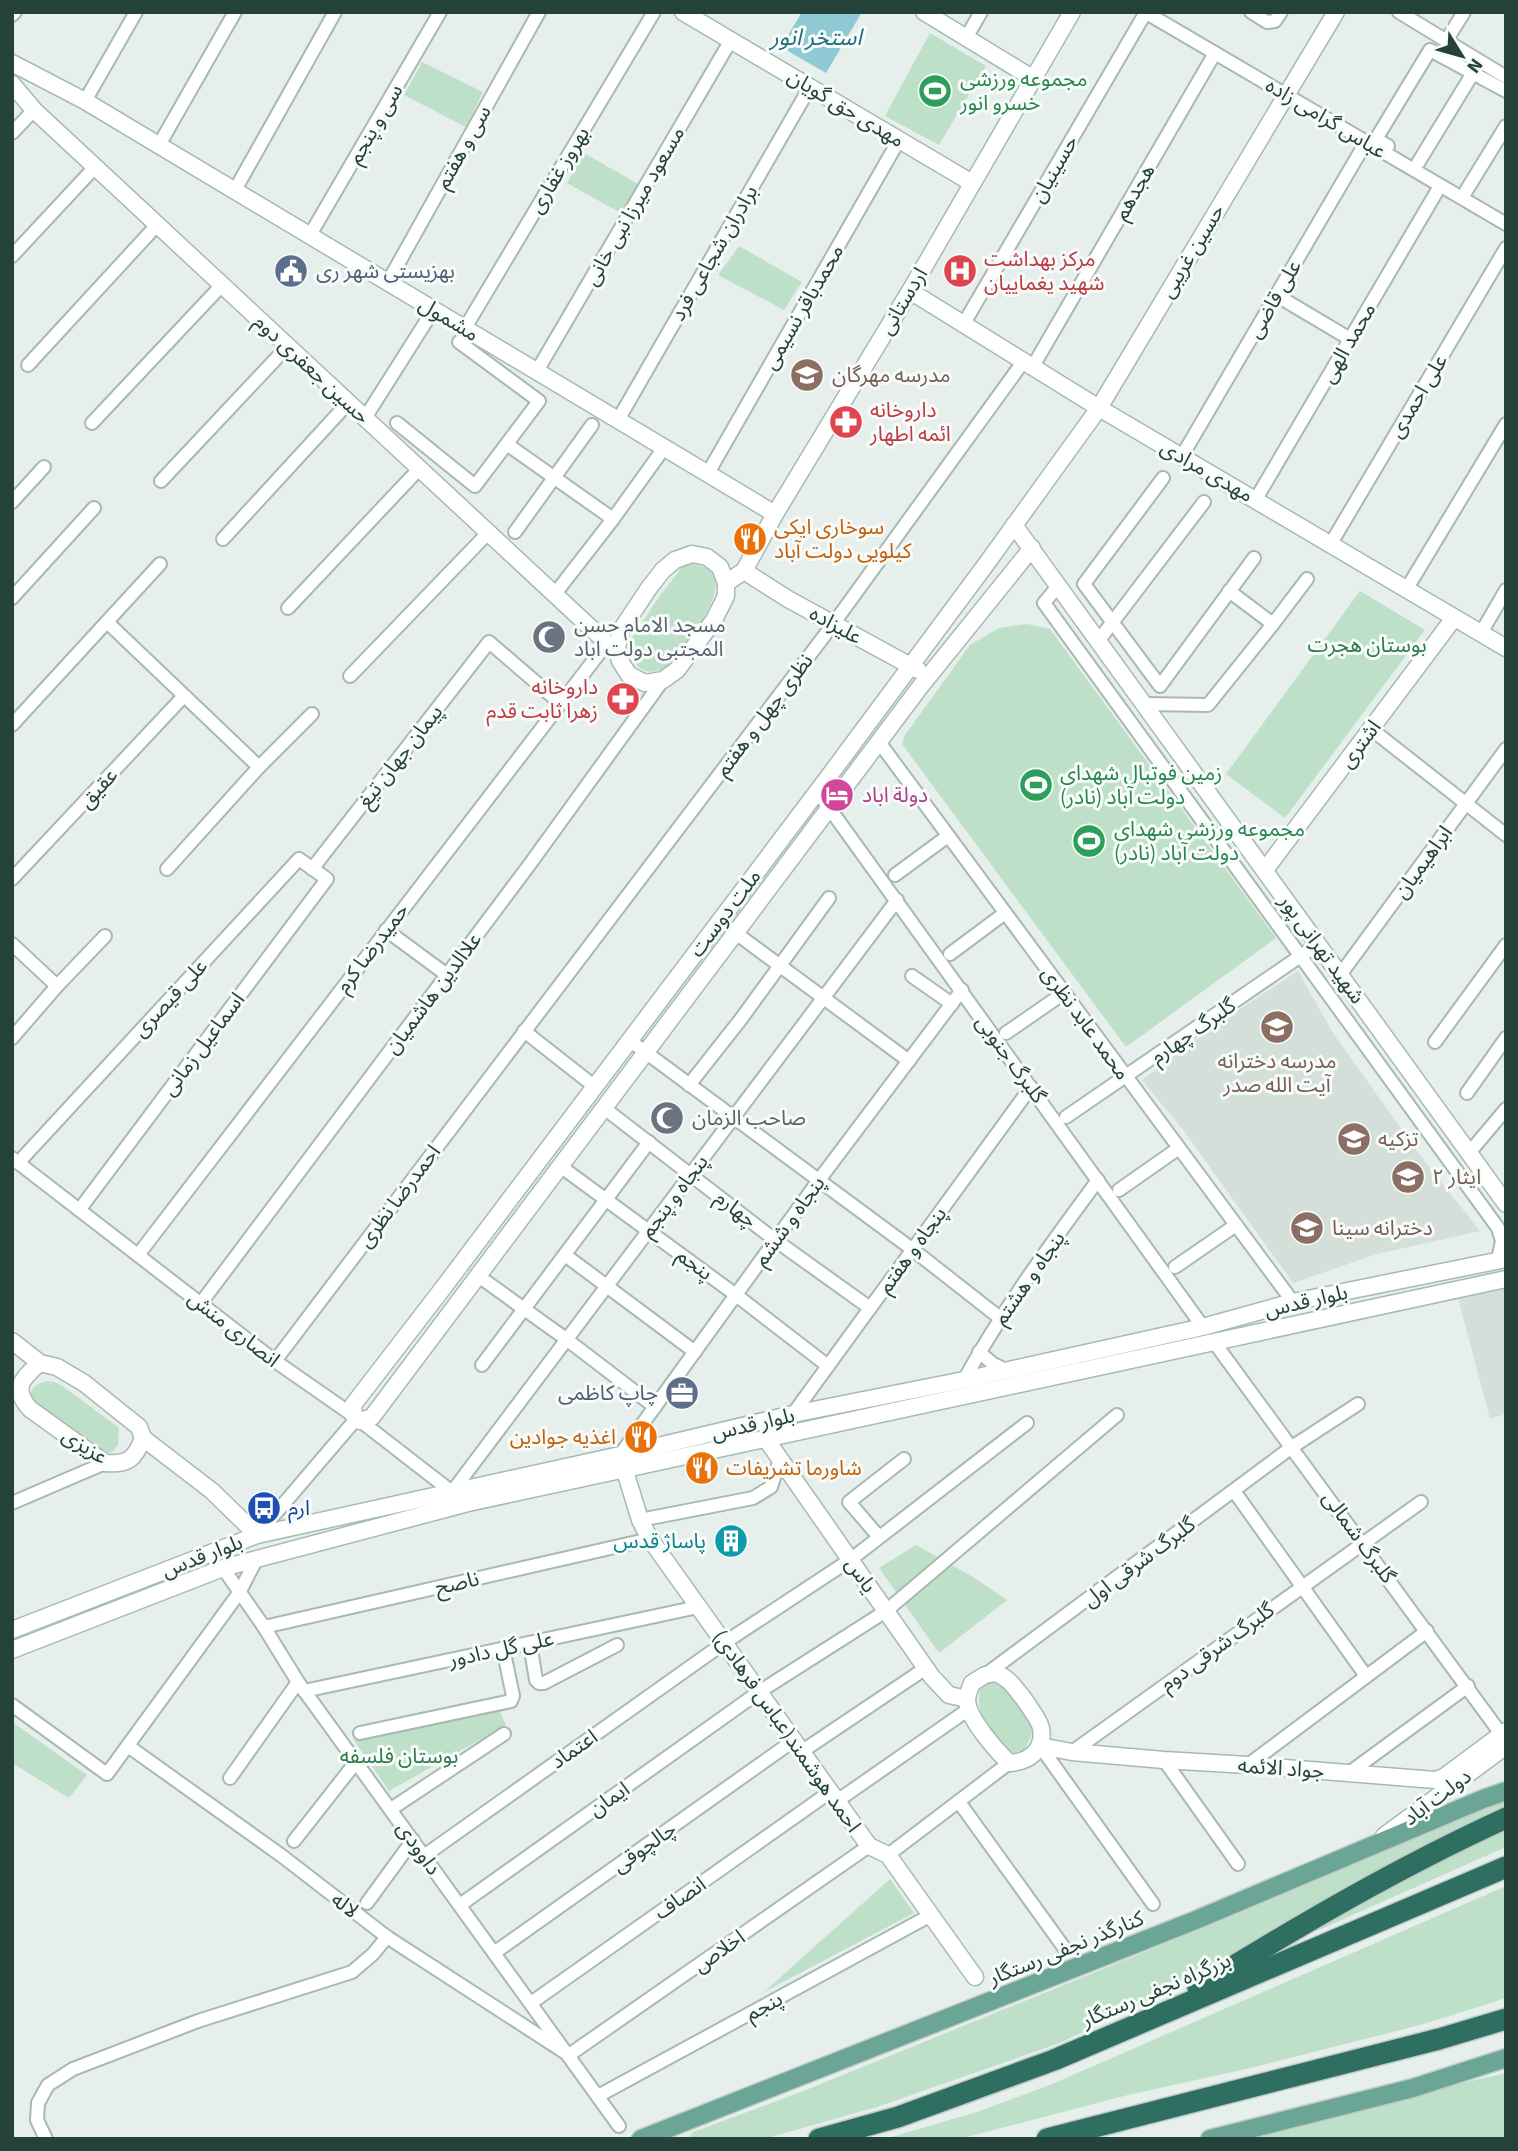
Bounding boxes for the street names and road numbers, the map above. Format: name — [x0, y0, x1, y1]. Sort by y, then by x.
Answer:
street label: مهدی حق گویان — [782, 61, 910, 155]
street label: عباس گرامی زاده — [1260, 70, 1392, 166]
street label: سی و پنجم — [340, 78, 410, 170]
street label: سی و هفتم — [428, 100, 498, 194]
street label: بهروز غفاری — [521, 121, 597, 219]
street label: مسعود میرزا نبی خانی — [576, 121, 692, 291]
street label: حسینیان — [1023, 130, 1085, 208]
street label: هجدهم — [1106, 158, 1162, 226]
street label: برادران شجاعی فرد — [663, 179, 765, 327]
street label: حسین غریبی — [1152, 198, 1232, 304]
street label: محمدباقر نسیمی — [755, 239, 851, 375]
street label: علی قاضی — [1239, 254, 1309, 344]
street label: اردستانی — [871, 262, 935, 340]
street label: مشمول — [413, 289, 485, 349]
street label: محمد الهی — [1313, 297, 1383, 389]
street label: حسین جعفری دوم — [246, 307, 377, 432]
street label: علی احمدی — [1381, 348, 1455, 444]
street label: مهدی مرادی — [1155, 432, 1259, 510]
street label: علیزاده — [804, 598, 868, 652]
street label: نظری چهل و هفتم — [708, 647, 820, 783]
street label: پیمان جهان تیغ — [350, 698, 450, 814]
street label: اشتری — [1332, 714, 1388, 774]
street label: عقیق — [71, 761, 125, 815]
street label: ابراهیمیان — [1386, 819, 1460, 905]
street label: ملت دوست — [682, 863, 768, 963]
street label: شهید تهرانی پور — [1271, 887, 1372, 1010]
street label: حمیدرضا کرم — [328, 897, 417, 1000]
street label: علاالدین هاشمیان — [377, 926, 489, 1060]
street label: علی قیصری — [126, 952, 214, 1044]
street label: محمد عابد نظری — [1034, 960, 1138, 1086]
street label: اسماعیل زمانی — [154, 986, 252, 1102]
street label: گلبرگ چهارم — [1144, 990, 1243, 1072]
street label: گلبرگ جنوبی — [969, 1009, 1054, 1110]
street label: احمدرضا نظری — [350, 1138, 448, 1254]
street label: پنجاه و پنجم — [633, 1148, 715, 1244]
street label: پنجاه و ششم — [746, 1170, 832, 1272]
street label: چهارم — [708, 1183, 763, 1236]
street label: پنجاه و هفتم — [870, 1200, 954, 1300]
street label: پنجاه و هشتم — [986, 1225, 1072, 1331]
street label: پنجم — [671, 1240, 719, 1288]
street label: بلوار قدس — [1261, 1277, 1351, 1325]
street label: انصاری منش — [182, 1283, 286, 1375]
street label: بلوار قدس — [708, 1400, 798, 1448]
street label: عزیزی — [56, 1420, 114, 1472]
street label: گلبرگ شمالی — [1315, 1485, 1403, 1590]
street label: گلبرگ شرقی اول — [1076, 1509, 1202, 1614]
street label: بلوار قدس — [157, 1527, 247, 1585]
street label: یاس — [838, 1551, 884, 1599]
street label: ناصح — [432, 1563, 482, 1603]
street label: گلبرگ شرقی دوم — [1154, 1595, 1281, 1700]
street label: علی گل دادور — [445, 1623, 556, 1675]
street label: احمد هوشمند(عباس فرهادی) — [706, 1624, 868, 1838]
street label: اعتماد — [544, 1722, 604, 1776]
street label: جواد الائمه — [1237, 1750, 1325, 1786]
street label: دولت آباد — [1397, 1761, 1477, 1833]
street label: ایمان — [582, 1774, 636, 1824]
street label: چالچوقی — [606, 1814, 682, 1880]
street label: داوودی — [390, 1815, 448, 1881]
street label: انصاف — [648, 1869, 712, 1927]
street label: لاله — [325, 1885, 365, 1925]
street label: کنارگذر نجفی رستگار — [983, 1903, 1149, 1993]
street label: اخلاص — [687, 1922, 751, 1980]
street label: بزرگراه نجفی رستگار — [1076, 1945, 1235, 2035]
street label: پنجم — [740, 1984, 788, 2028]

